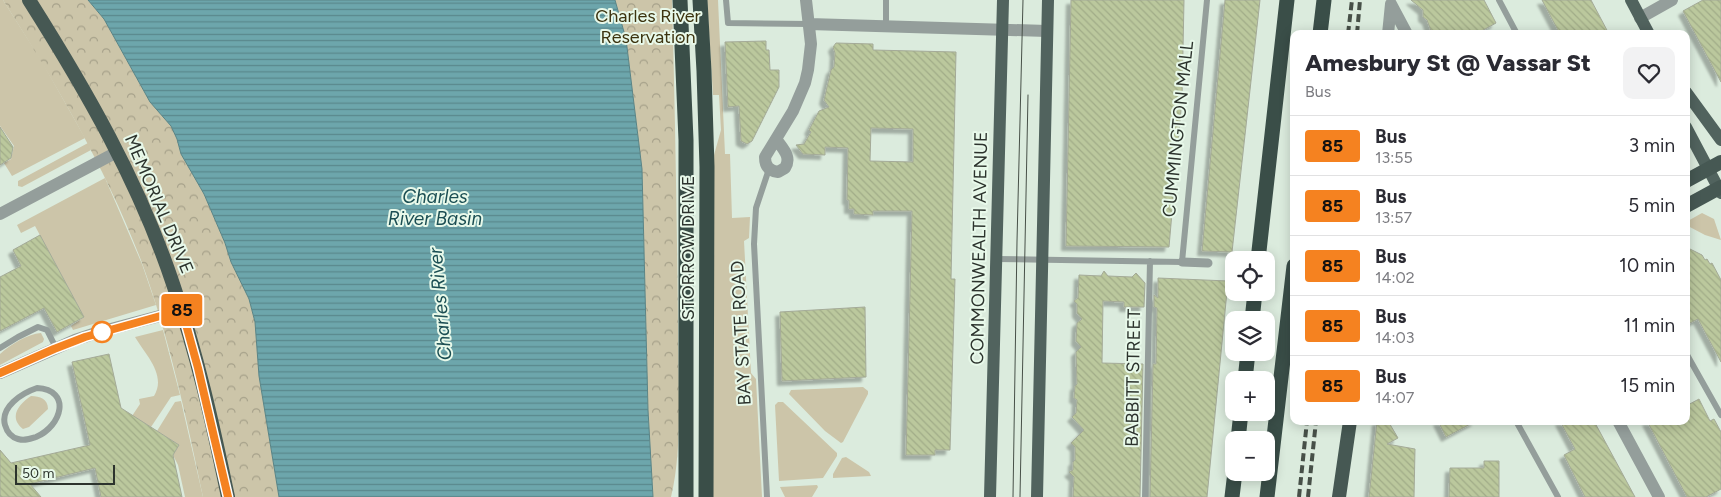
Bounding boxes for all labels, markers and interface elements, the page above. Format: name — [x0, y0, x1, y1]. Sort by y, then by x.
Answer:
park label: Charles River Reservation — [595, 5, 701, 48]
street label: CUMMINGTON MALL — [1158, 39, 1198, 218]
button: heart — [1623, 47, 1675, 99]
text: Amesbury St @ Vassar St — [1305, 48, 1591, 77]
text: Bus — [1305, 82, 1331, 101]
text: Bus — [1375, 125, 1406, 148]
street label: MEMORIAL DRIVE — [120, 131, 198, 277]
street label: COMMONWEALTH AVENUE — [966, 131, 992, 365]
text: 3 min — [1629, 134, 1675, 157]
text: 85 — [1322, 135, 1343, 157]
text: 13:55 — [1375, 148, 1413, 167]
street label: STORROW DRIVE — [677, 176, 699, 320]
water label: Charles River Basin — [388, 185, 483, 230]
text: Bus — [1375, 185, 1406, 208]
text: 5 min — [1628, 194, 1675, 217]
text: 85 — [1322, 195, 1343, 217]
text: 13:57 — [1375, 208, 1412, 227]
text: Bus — [1375, 245, 1406, 268]
water label: Charles River — [424, 246, 456, 361]
map controls — [1225, 251, 1275, 481]
button: locate — [1225, 251, 1275, 301]
text: 10 min — [1619, 254, 1675, 277]
text: 85 — [1322, 255, 1343, 277]
street label: BAY STATE ROAD — [726, 260, 756, 406]
text: 14:02 — [1375, 268, 1415, 287]
line badge: 85 — [160, 294, 204, 326]
text: 85 — [171, 299, 193, 321]
text: Bus — [1375, 305, 1406, 328]
street label: BABBITT STREET — [1121, 309, 1145, 447]
button: layers — [1225, 311, 1275, 361]
text: 11 min — [1623, 314, 1675, 337]
text: 85 — [1322, 315, 1343, 337]
unlabelled marker — [91, 321, 113, 343]
text: 14:03 — [1375, 328, 1415, 347]
text: Bus — [1375, 365, 1406, 388]
button: + — [1225, 371, 1275, 421]
text: 15 min — [1620, 374, 1675, 397]
text: 85 — [1322, 375, 1343, 397]
text: 14:07 — [1375, 388, 1414, 407]
button: − — [1225, 431, 1275, 481]
scale bar — [15, 462, 115, 485]
text: 50 m — [22, 465, 54, 482]

